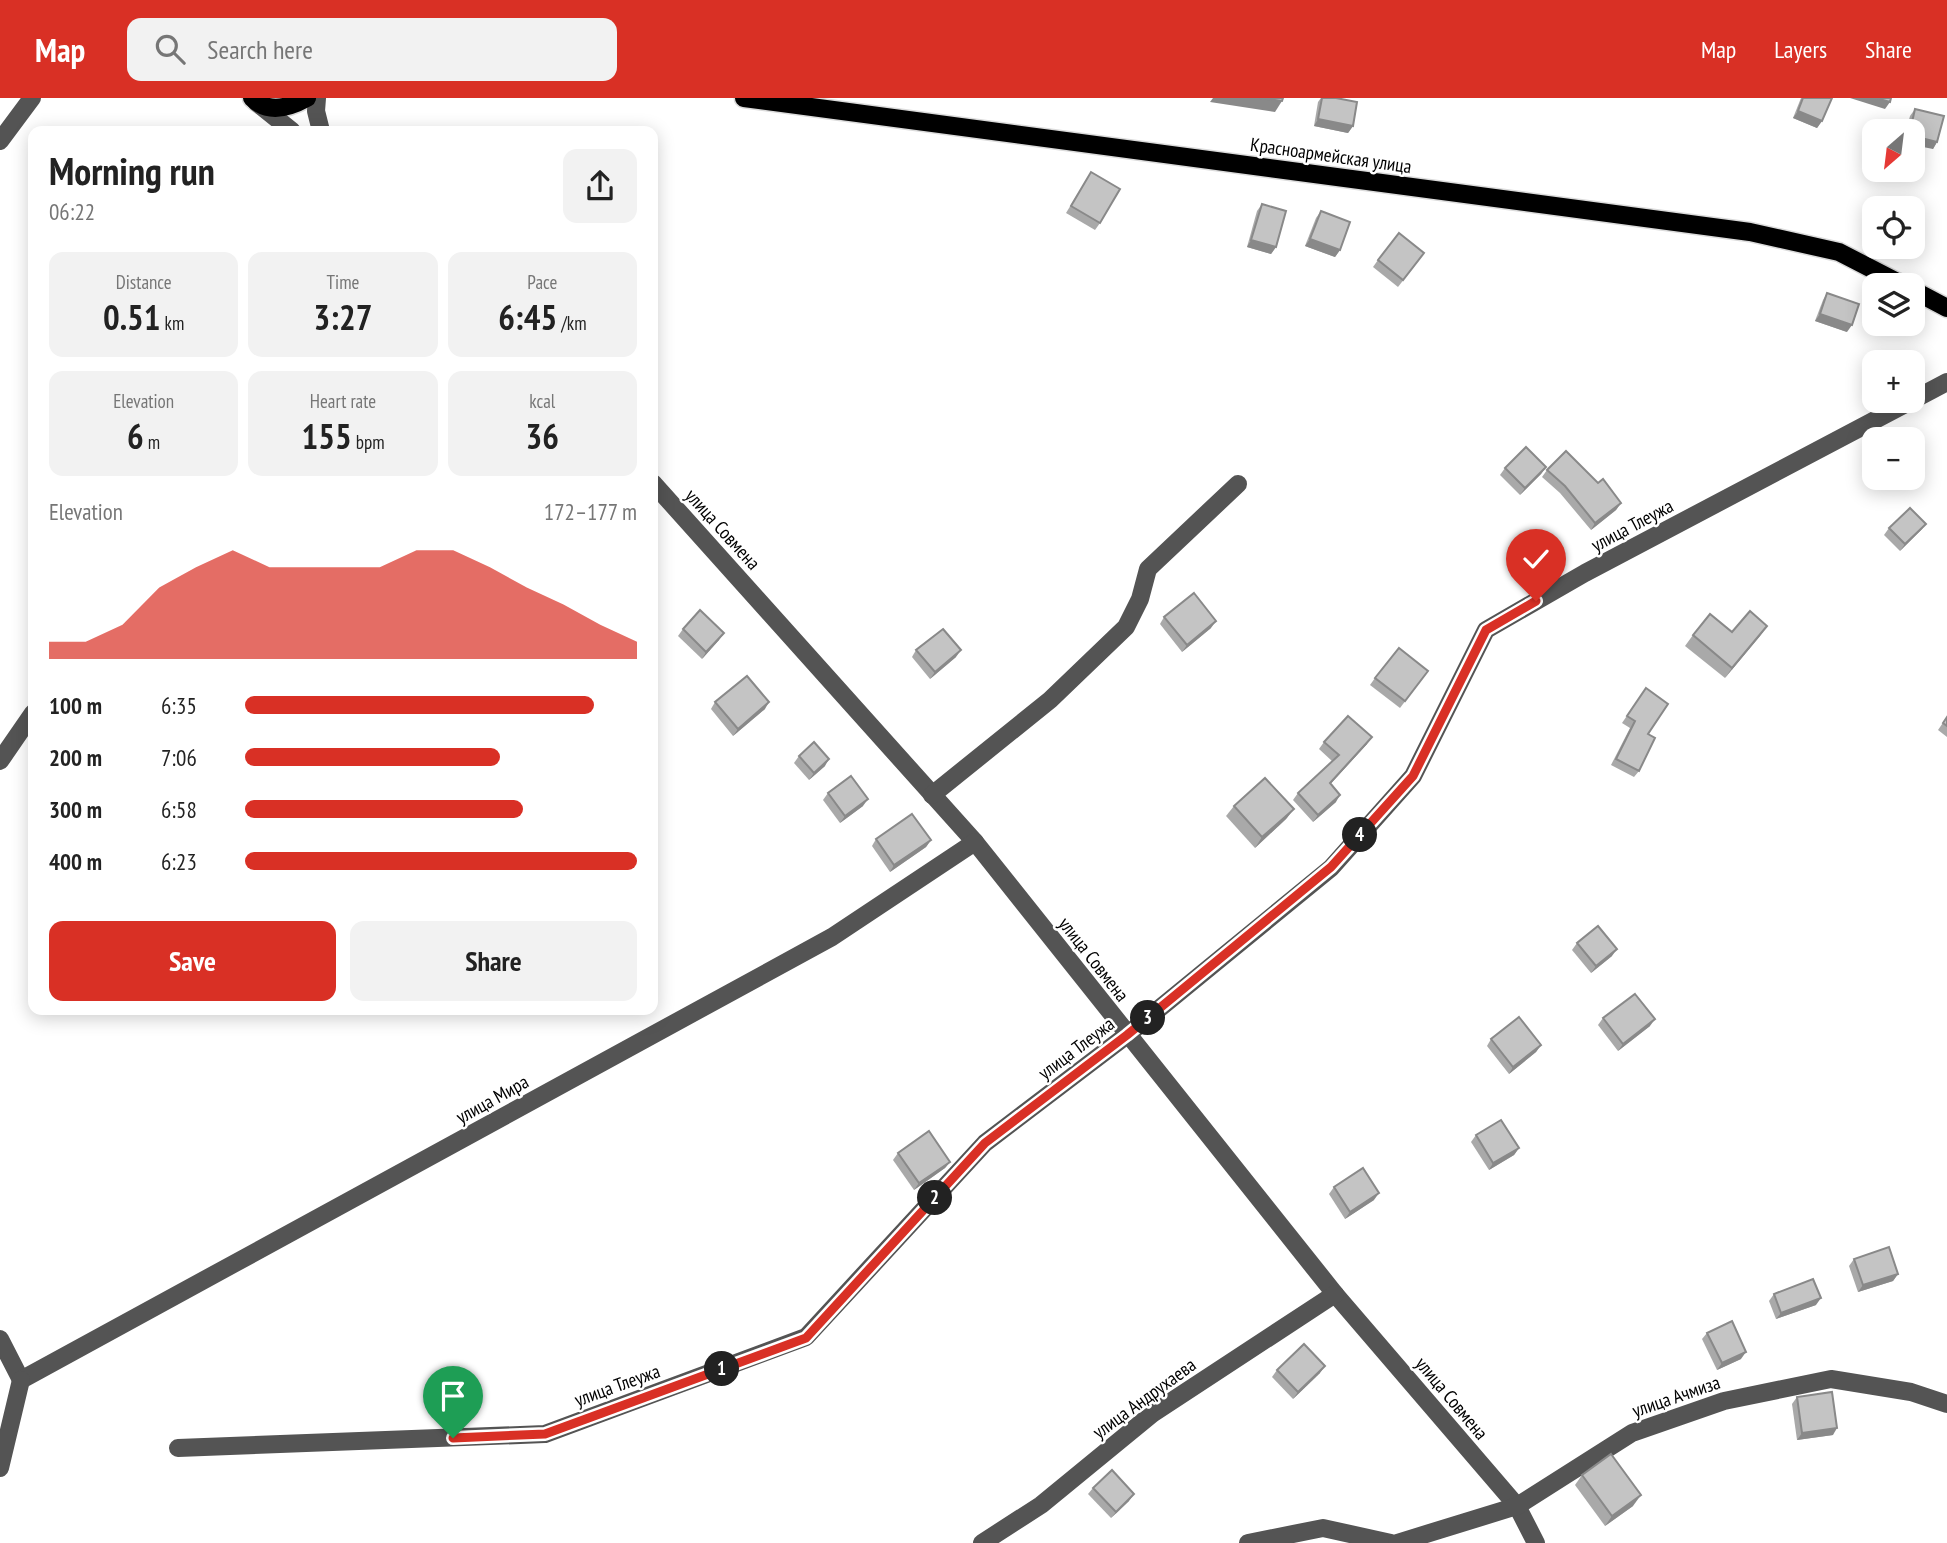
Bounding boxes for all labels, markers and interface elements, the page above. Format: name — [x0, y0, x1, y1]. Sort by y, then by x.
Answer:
search box — [127, 18, 617, 81]
text: Map — [35, 28, 85, 71]
icon: search — [151, 30, 189, 68]
text: Search here — [207, 33, 313, 66]
text: Map — [1701, 34, 1736, 65]
text: Layers — [1774, 34, 1827, 65]
text: Share — [1865, 34, 1912, 65]
north arrow — [1862, 119, 1925, 182]
map controls — [1862, 119, 1925, 490]
street label: Красноармейская улица — [1249, 132, 1413, 178]
text: Morning run — [49, 146, 215, 195]
button: share — [563, 149, 637, 223]
button: locate — [1862, 196, 1925, 259]
text: 06:22 — [49, 197, 95, 226]
text: Distance — [116, 270, 172, 294]
text: Time — [327, 270, 359, 294]
text: Pace — [527, 270, 557, 294]
button: layers — [1862, 273, 1925, 336]
text: 0.51 — [103, 294, 161, 340]
text: 3:27 — [314, 294, 372, 340]
text: 6:45 — [498, 294, 557, 340]
text: km — [161, 311, 184, 335]
text: /km — [557, 311, 587, 335]
button: + — [1862, 350, 1925, 413]
text: Elevation — [113, 389, 174, 413]
text: Heart rate — [310, 389, 376, 413]
text: kcal — [529, 389, 555, 413]
text: 6 — [127, 413, 144, 459]
text: 155 — [301, 413, 352, 459]
text: 36 — [526, 413, 559, 459]
button: − — [1862, 427, 1925, 490]
text: m — [144, 430, 160, 454]
text: bpm — [352, 430, 385, 454]
street label: улица Совмена — [680, 484, 766, 574]
street label: улица Тлеужа — [1587, 493, 1677, 557]
text: Elevation — [49, 497, 123, 526]
text: 172–177 m — [544, 497, 637, 526]
pin — [1506, 529, 1566, 601]
icon: check — [1517, 540, 1555, 578]
text: 100 m — [49, 691, 102, 720]
text: 6:35 — [161, 691, 197, 720]
text: 200 m — [49, 743, 102, 772]
text: 7:06 — [161, 743, 197, 772]
text: 300 m — [49, 795, 102, 824]
text: 6:58 — [161, 795, 197, 824]
pin: 4 — [1342, 818, 1378, 852]
text: 4 — [1355, 822, 1364, 846]
text: 400 m — [49, 847, 102, 876]
text: 6:23 — [161, 847, 197, 876]
street label: улица Совмена — [1054, 912, 1134, 1006]
button: Save — [49, 921, 336, 1001]
button: Share — [350, 921, 637, 1001]
pin: 3 — [1130, 1000, 1166, 1035]
text: 3 — [1143, 1005, 1152, 1029]
street label: улица Тлеужа — [1033, 1012, 1119, 1084]
street label: улица Мира — [451, 1069, 533, 1129]
pin: 2 — [918, 1180, 953, 1216]
text: 2 — [930, 1185, 939, 1209]
pin: 1 — [704, 1352, 740, 1386]
street label: улица Андрухаева — [1088, 1352, 1200, 1444]
street label: улица Совмена — [1410, 1352, 1494, 1444]
text: 1 — [717, 1356, 726, 1380]
street label: улица Тлеужа — [571, 1358, 663, 1412]
pin — [423, 1366, 483, 1438]
street label: улица Ачмиза — [1629, 1370, 1723, 1422]
icon: arrive — [434, 1377, 472, 1415]

